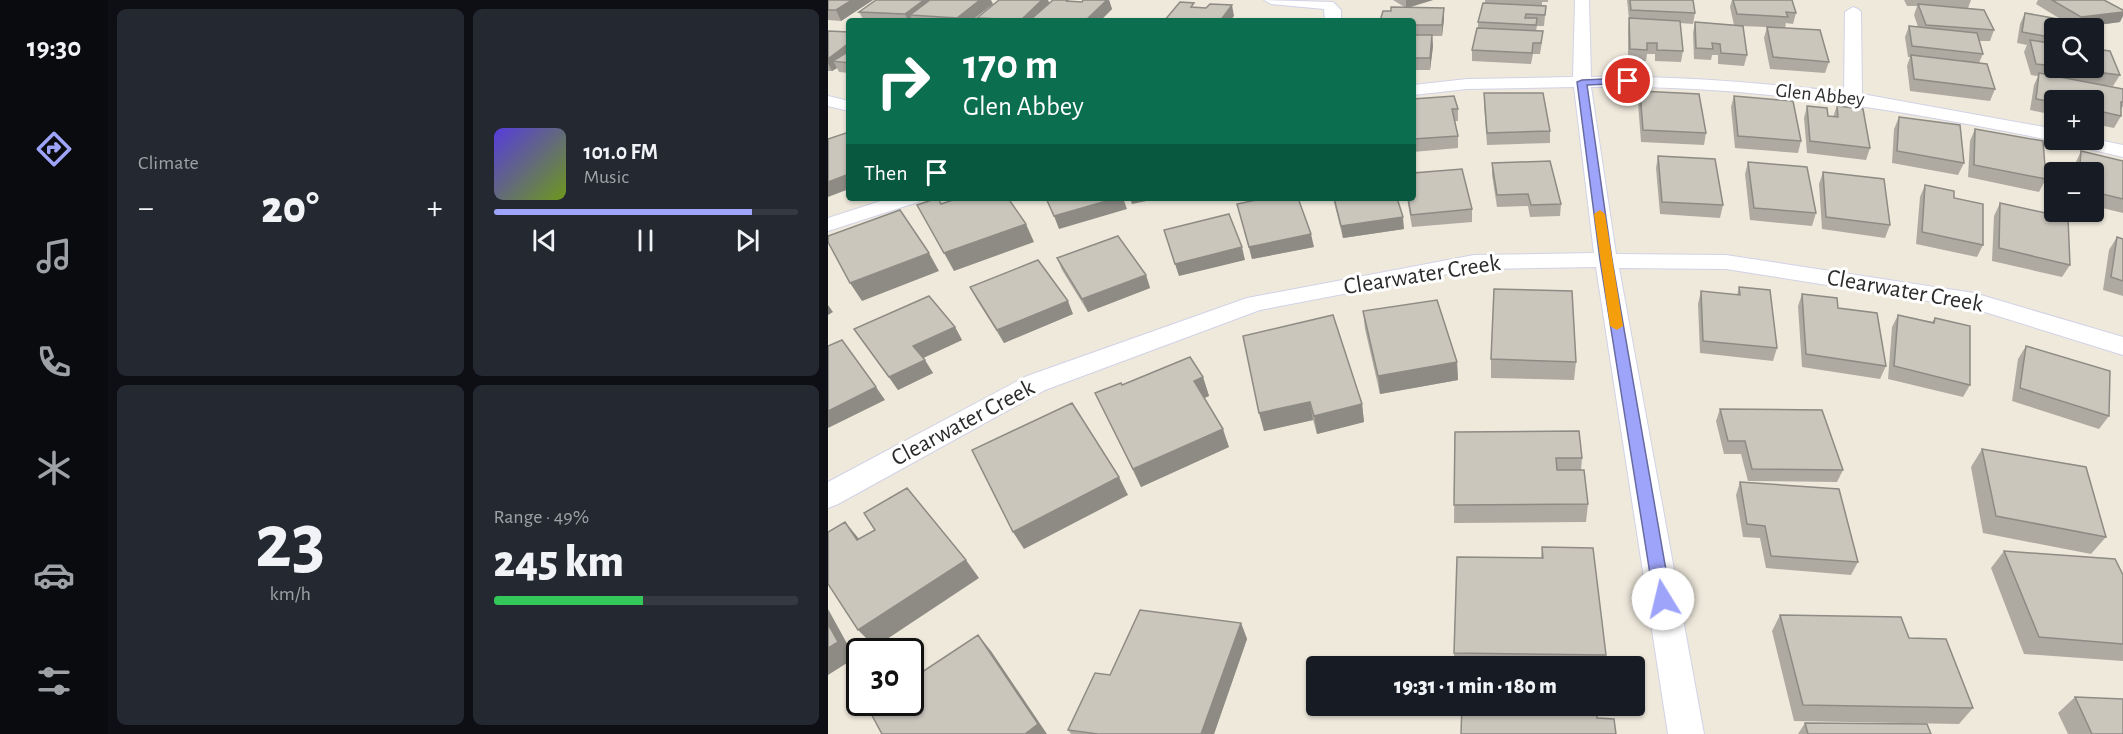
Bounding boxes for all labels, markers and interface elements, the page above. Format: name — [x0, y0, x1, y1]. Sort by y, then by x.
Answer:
map controls — [2044, 18, 2104, 222]
button: search — [2044, 18, 2104, 78]
text: 19:30 — [27, 34, 81, 61]
icon: right — [864, 42, 942, 120]
text: 170 m — [963, 44, 1058, 86]
pin — [1602, 55, 1653, 106]
icon: arrive — [1611, 64, 1644, 97]
street label: Glen Abbey — [1774, 80, 1866, 110]
button: + — [2044, 90, 2104, 150]
text: Glen Abbey — [963, 93, 1084, 120]
icon: directions — [33, 128, 75, 170]
text: 101.0 FM — [584, 141, 658, 163]
text: Climate — [138, 153, 199, 173]
icon: arrive — [920, 156, 953, 189]
text: Then — [864, 162, 908, 184]
button: − — [2044, 162, 2104, 222]
text: Music — [584, 167, 629, 187]
text: 20° — [261, 186, 319, 231]
text: − — [138, 192, 154, 225]
text: + — [427, 192, 442, 225]
icon: previous — [528, 224, 561, 257]
icon: pause — [629, 224, 662, 257]
icon: next — [731, 224, 764, 257]
icon: music — [33, 235, 75, 277]
street label: Clearwater Creek — [1342, 251, 1502, 299]
street label: Clearwater Creek — [1825, 265, 1985, 317]
icon: phone — [33, 341, 75, 383]
street label: Clearwater Creek — [888, 375, 1038, 471]
icon: climate — [33, 447, 75, 489]
text: 23 — [255, 504, 325, 582]
text: Range · 49% — [494, 507, 589, 527]
text: 245 km — [494, 540, 624, 585]
icon: car — [33, 554, 75, 596]
position arrow — [1631, 567, 1695, 631]
text: km/h — [270, 584, 311, 604]
speed limit sign: 30 — [846, 638, 924, 716]
icon: filters — [33, 660, 75, 702]
text: 19:31 · 1 min · 180 m — [1394, 675, 1557, 697]

